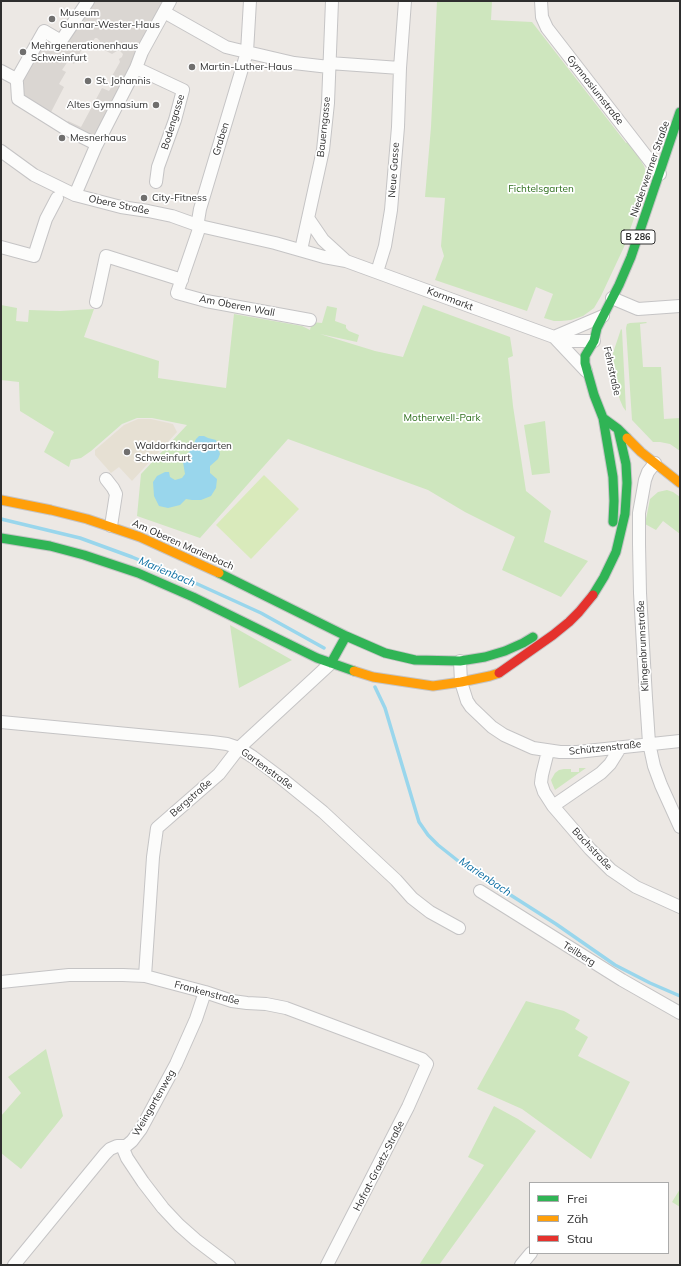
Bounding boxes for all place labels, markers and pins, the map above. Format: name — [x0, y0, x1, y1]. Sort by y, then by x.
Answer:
place label: Museum Gunnar-Wester-Haus — [60, 7, 160, 30]
marker: Museum Gunnar-Wester-Haus — [47, 14, 57, 24]
place label: Mehrgenerationenhaus Schweinfurt — [31, 40, 138, 64]
marker: Mehrgenerationenhaus Schweinfurt — [18, 47, 28, 57]
place label: Martin-Luther-Haus — [200, 61, 292, 73]
marker: Martin-Luther-Haus — [187, 62, 197, 72]
place label: St. Johannis — [96, 75, 151, 87]
marker: St. Johannis — [83, 76, 93, 86]
place label: Altes Gymnasium — [67, 99, 148, 111]
marker: Altes Gymnasium — [151, 100, 161, 110]
place label: Mesnerhaus — [70, 132, 126, 144]
marker: Mesnerhaus — [57, 133, 67, 143]
place label: City-Fitness — [152, 192, 207, 204]
marker: City-Fitness — [139, 193, 149, 203]
place label: Waldorfkindergarten Schweinfurt — [135, 440, 232, 464]
marker: Waldorfkindergarten Schweinfurt — [122, 447, 132, 457]

